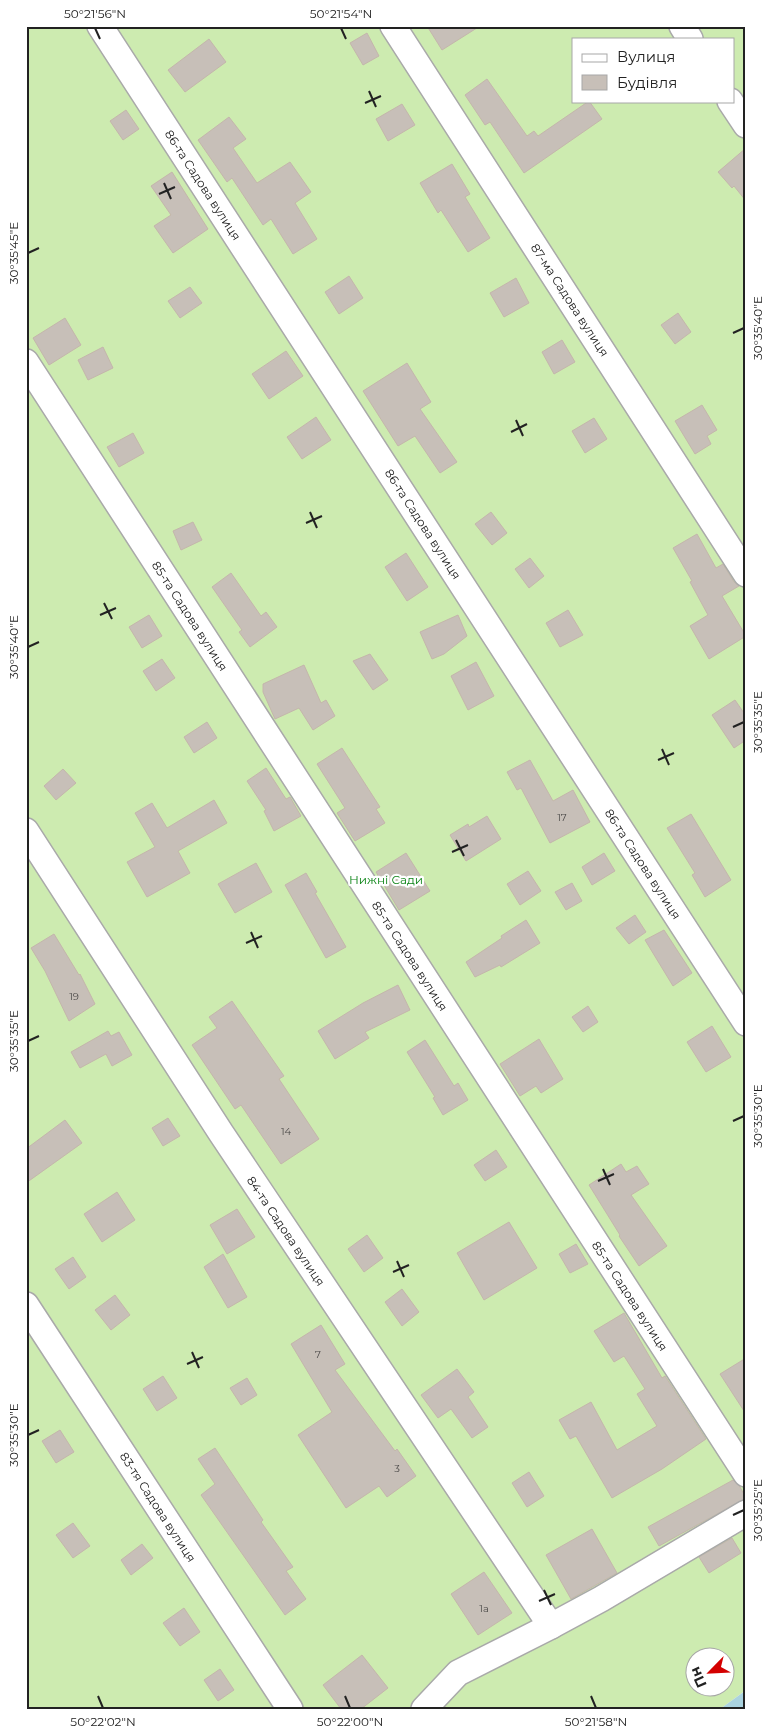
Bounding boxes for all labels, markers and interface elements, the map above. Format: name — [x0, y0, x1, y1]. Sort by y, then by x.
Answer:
text: 50°21'56"N — [64, 6, 126, 21]
text: 50°21'54"N — [310, 6, 372, 21]
legend — [572, 38, 734, 102]
text: Вулиця — [617, 47, 675, 66]
text: Будівля — [617, 73, 677, 92]
street label: 86-та Садова вулиця — [162, 127, 244, 243]
text: 30°35'45"E — [6, 222, 21, 284]
street label: 87-ма Садова вулиця — [528, 241, 612, 359]
text: 30°35'40"E — [750, 296, 765, 360]
street label: 86-та Садова вулиця — [382, 466, 464, 582]
street label: 85-та Садова вулиця — [149, 558, 231, 674]
text: 30°35'40"E — [6, 615, 21, 679]
text: 30°35'35"E — [750, 691, 765, 753]
street label: 86-та Садова вулиця — [602, 806, 684, 922]
house number: 17 — [557, 811, 567, 824]
park label: Нижні Сади — [349, 872, 423, 887]
street label: 85-та Садова вулиця — [369, 898, 451, 1014]
house number: 19 — [69, 990, 79, 1003]
text: 30°35'35"E — [6, 1010, 21, 1072]
text: 30°35'30"E — [750, 1084, 765, 1148]
house number: 14 — [281, 1125, 291, 1138]
street label: 84-та Садова вулиця — [244, 1173, 328, 1289]
street label: 85-та Садова вулиця — [589, 1238, 671, 1354]
house number: 7 — [315, 1348, 321, 1361]
text: 30°35'30"E — [6, 1403, 21, 1467]
street label: 83-тя Садова вулиця — [117, 1449, 199, 1565]
house number: 3 — [394, 1462, 400, 1475]
text: 30°35'25"E — [750, 1479, 765, 1541]
house number: 1а — [479, 1602, 489, 1615]
north arrow — [684, 1648, 734, 1698]
text: Пн — [686, 1664, 711, 1691]
text: 50°22'02"N — [70, 1714, 136, 1729]
text: 50°22'00"N — [317, 1714, 383, 1729]
text: 50°21'58"N — [565, 1714, 627, 1729]

